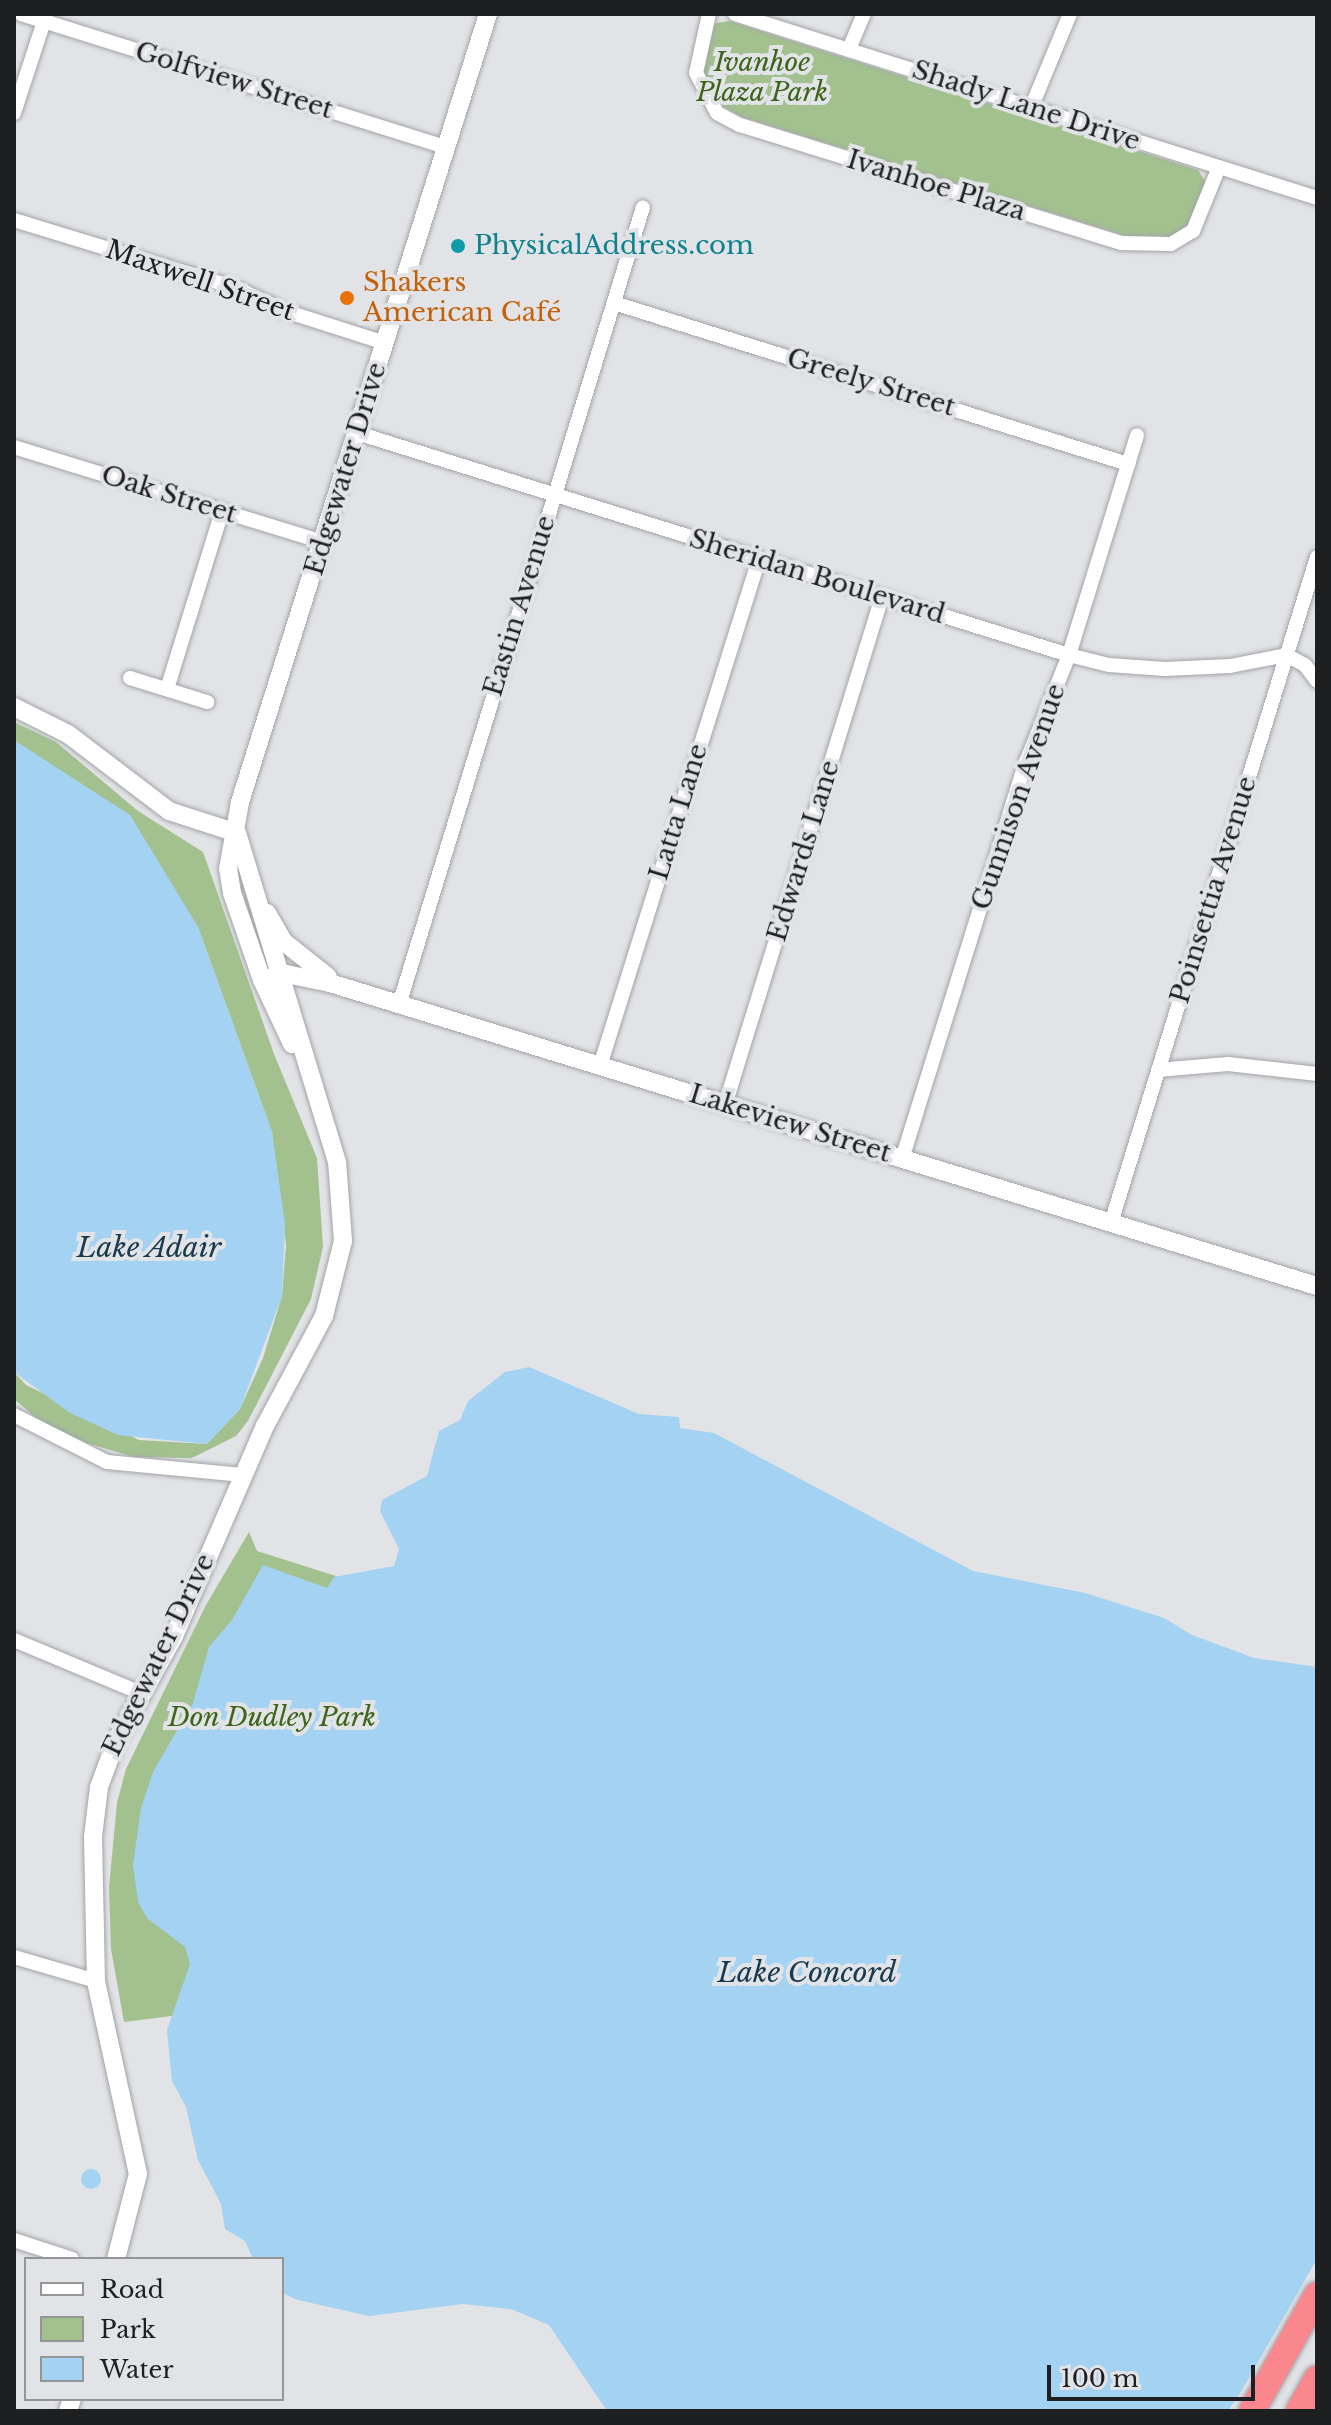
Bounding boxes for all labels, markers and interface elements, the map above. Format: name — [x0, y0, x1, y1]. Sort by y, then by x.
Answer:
street label: Golfview Street — [131, 36, 337, 126]
park label: Ivanhoe Plaza Park — [696, 47, 828, 108]
street label: Shady Lane Drive — [908, 54, 1144, 158]
street label: Ivanhoe Plaza — [843, 144, 1029, 228]
place label: PhysicalAddress.com — [474, 230, 754, 262]
street label: Maxwell Street — [101, 234, 299, 328]
marker: PhysicalAddress.com — [449, 237, 467, 255]
place label: Shakers American Café — [363, 267, 561, 328]
marker: Shakers American Café — [338, 289, 356, 307]
street label: Greely Street — [783, 342, 959, 424]
street label: Edgewater Drive — [299, 358, 393, 580]
street label: Oak Street — [97, 460, 241, 530]
street label: Eastin Avenue — [478, 511, 562, 701]
street label: Sheridan Boulevard — [686, 523, 948, 631]
street label: Gunnison Avenue — [966, 679, 1072, 915]
street label: Latta Lane — [643, 740, 715, 884]
street label: Edwards Lane — [762, 757, 846, 945]
street label: Poinsettia Avenue — [1164, 772, 1264, 1008]
street label: Lakeview Street — [685, 1078, 895, 1170]
water label: Lake Adair — [76, 1231, 222, 1265]
street label: Edgewater Drive — [96, 1549, 222, 1761]
park label: Don Dudley Park — [168, 1702, 376, 1734]
water label: Lake Concord — [717, 1956, 897, 1990]
legend — [24, 2257, 284, 2401]
text: Road — [100, 2275, 164, 2304]
text: Park — [100, 2315, 156, 2344]
scale bar — [1051, 2349, 1259, 2399]
text: Water — [100, 2355, 174, 2384]
text: 100 m — [1061, 2364, 1139, 2393]

